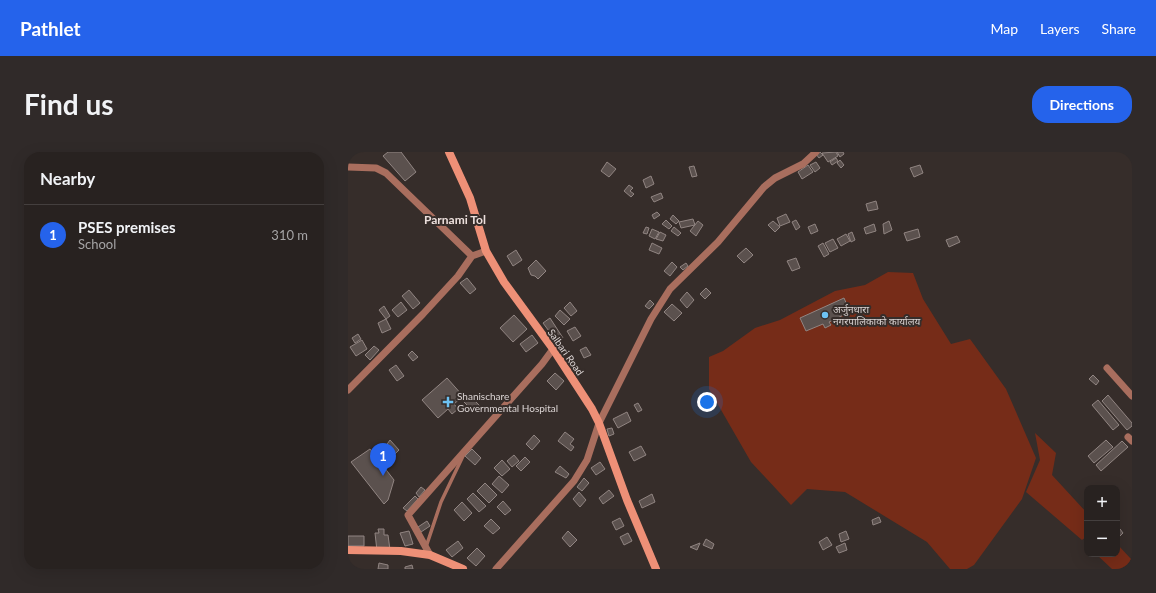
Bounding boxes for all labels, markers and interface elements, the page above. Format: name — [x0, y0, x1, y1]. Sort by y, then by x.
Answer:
text: Pathlet — [20, 17, 81, 40]
text: Map — [990, 20, 1018, 37]
text: Layers — [1040, 20, 1080, 37]
text: Share — [1102, 20, 1136, 37]
button: Directions — [1032, 86, 1132, 123]
text: Find us — [24, 87, 114, 121]
text: Nearby — [40, 168, 95, 189]
district label: Parnami Tol — [424, 212, 486, 227]
text: PSES premises — [78, 218, 175, 236]
text: 1 — [49, 227, 57, 243]
text: 310 m — [271, 227, 308, 243]
text: School — [78, 236, 116, 252]
place label: अर्जुनधारा नगरपालिकाको कार्यालय — [833, 303, 920, 327]
marker: अर्जुनधारा नगरपालिकाको कार्यालय — [820, 310, 830, 320]
street label: Salbari Road — [546, 326, 586, 378]
place label: Shanischare Governmental Hospital — [457, 390, 558, 414]
your location — [697, 392, 717, 412]
marker: Shanischare Governmental Hospital — [442, 396, 454, 408]
pin: 1 — [370, 443, 396, 476]
map controls — [1084, 485, 1120, 557]
button: + — [1084, 485, 1120, 521]
button: − — [1084, 521, 1120, 557]

